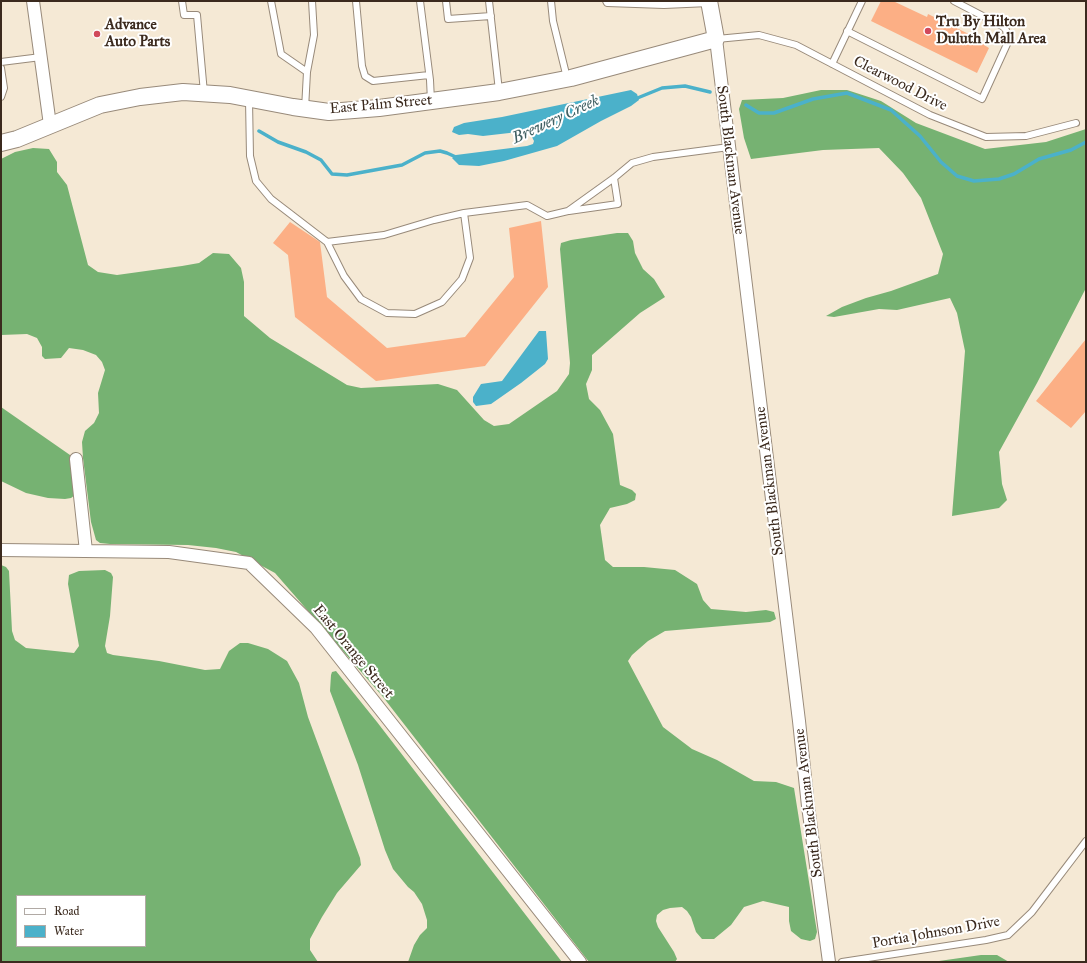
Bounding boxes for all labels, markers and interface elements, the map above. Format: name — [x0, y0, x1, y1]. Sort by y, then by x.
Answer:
place label: Tru By Hilton Duluth Mall Area — [936, 13, 1046, 48]
place label: Advance Auto Parts — [105, 16, 170, 51]
marker: Tru By Hilton Duluth Mall Area — [923, 26, 933, 36]
marker: Advance Auto Parts — [92, 29, 102, 39]
street label: Clearwood Drive — [850, 53, 950, 115]
street label: South Blackman Avenue — [712, 84, 748, 236]
water label: Brewery Creek — [509, 91, 603, 149]
street label: East Palm Street — [329, 92, 433, 118]
street label: South Blackman Avenue — [752, 405, 788, 557]
street label: East Orange Street — [309, 602, 397, 702]
street label: South Blackman Avenue — [791, 727, 827, 879]
legend — [16, 895, 146, 947]
text: Road — [54, 904, 80, 918]
street label: Portia Johnson Drive — [871, 913, 1001, 953]
text: Water — [54, 924, 84, 938]

